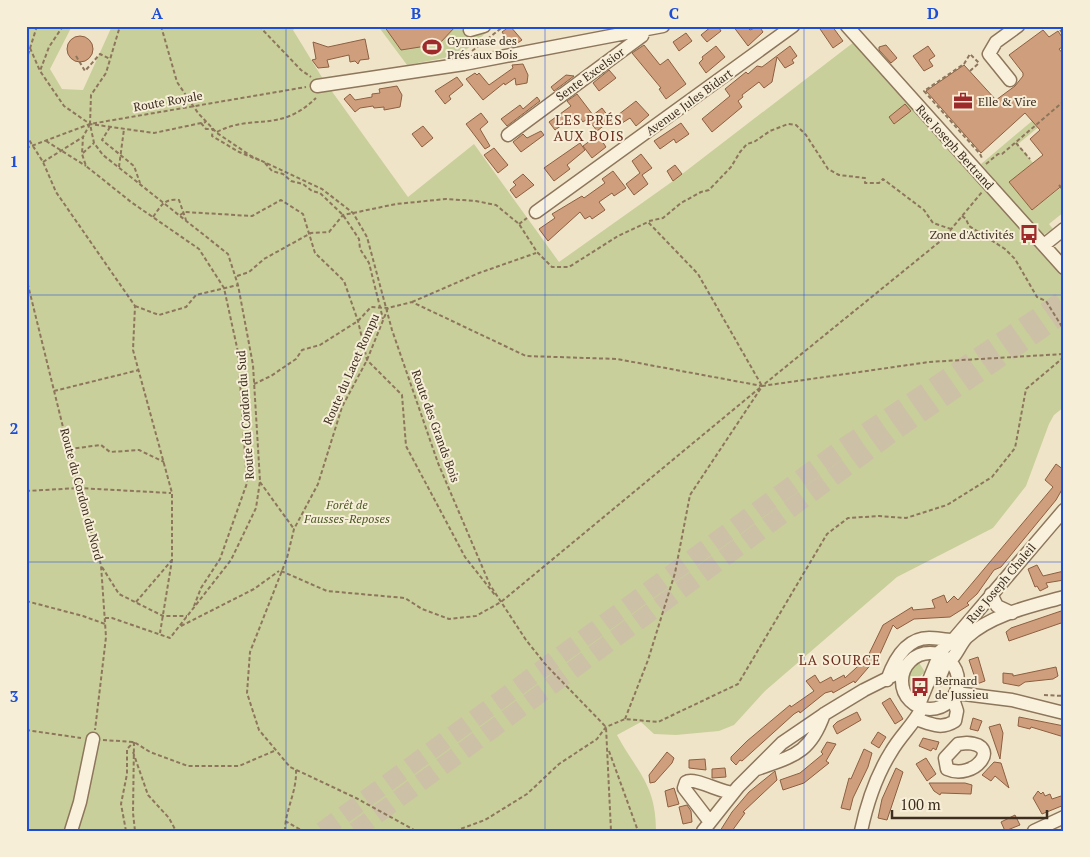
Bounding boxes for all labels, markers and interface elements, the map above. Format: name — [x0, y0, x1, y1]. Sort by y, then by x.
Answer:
text: A — [151, 2, 163, 24]
text: B — [411, 2, 421, 24]
text: C — [669, 2, 679, 24]
text: D — [927, 2, 939, 24]
place label: Gymnase des Prés aux Bois — [447, 33, 518, 62]
sports icon: Gymnase des Prés aux Bois — [421, 36, 443, 58]
street label: Sente Excelsior — [553, 44, 628, 104]
street label: Avenue Jules Bidart — [643, 65, 736, 139]
street label: Route Royale — [132, 88, 204, 114]
office icon: Elle & Vire — [952, 90, 974, 112]
place label: Elle & Vire — [978, 94, 1037, 109]
street label: Rue Joseph Bertrand — [913, 101, 997, 193]
district label: LES PRÉS AUX BOIS — [553, 110, 625, 145]
text: 1 — [9, 150, 19, 172]
bus stop icon: Zone d'Activités — [1018, 223, 1040, 245]
place label: Zone d'Activités — [930, 227, 1014, 242]
street label: Route du Lacet Rompu — [320, 311, 382, 427]
street label: Route du Cordon du Sud — [233, 350, 257, 480]
street label: Route des Grands Bois — [409, 368, 463, 484]
text: 2 — [9, 417, 19, 439]
street label: Route du Cordon du Nord — [57, 426, 107, 562]
park label: Forêt de Fausses-Reposes — [303, 497, 390, 526]
street label: Rue Joseph Chaleil — [963, 540, 1039, 626]
district label: LA SOURCE — [799, 650, 881, 669]
place label: Bernard de Jussieu — [935, 673, 989, 702]
bus stop icon: Bernard de Jussieu — [909, 676, 931, 698]
text: 3 — [9, 685, 19, 707]
scale bar — [892, 787, 1048, 819]
text: 100 m — [900, 794, 941, 814]

